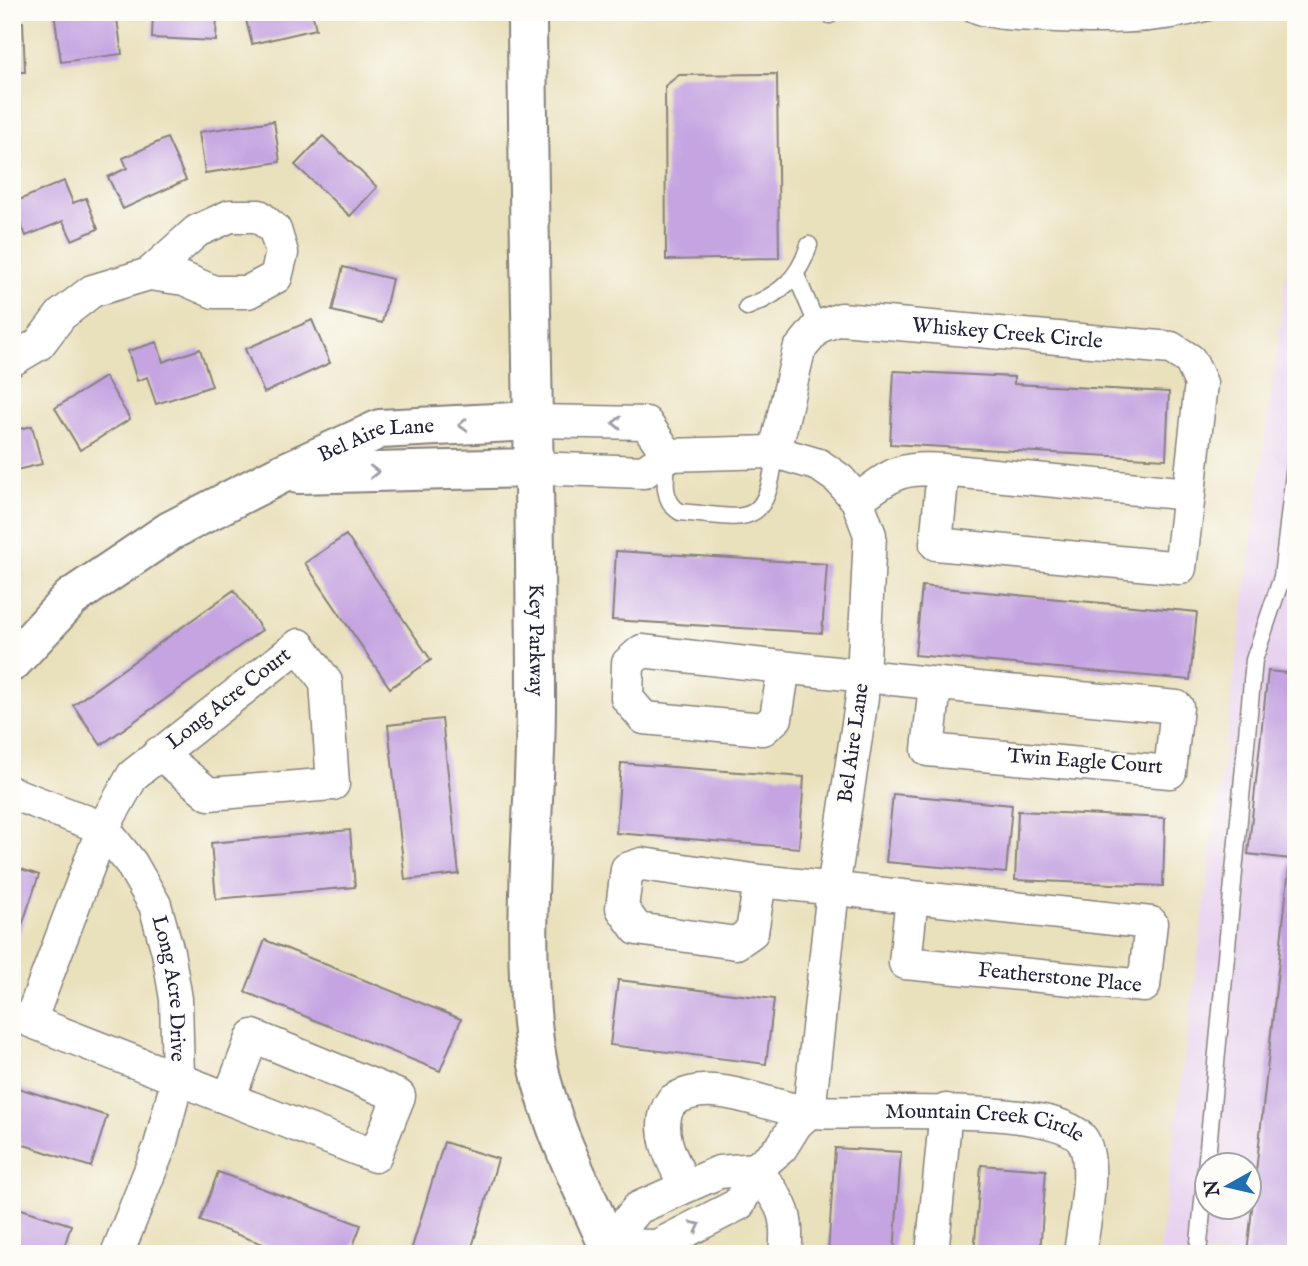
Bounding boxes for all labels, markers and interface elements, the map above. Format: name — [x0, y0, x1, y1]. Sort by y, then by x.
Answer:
street label: Whiskey Creek Circle — [911, 312, 1104, 355]
street label: Bel Aire Lane — [314, 413, 435, 469]
one-way arrow — [611, 415, 622, 430]
one-way arrow — [457, 417, 468, 432]
one-way arrow — [369, 464, 380, 480]
street label: Key Parkway — [522, 584, 550, 697]
street label: Long Acre Court — [161, 642, 297, 756]
street label: Bel Aire Lane — [832, 681, 876, 805]
street label: Twin Eagle Court — [1006, 743, 1164, 781]
street label: Long Acre Drive — [145, 912, 191, 1062]
street label: Featherstone Place — [977, 957, 1143, 999]
street label: Mountain Creek Circle — [885, 1098, 1090, 1148]
north arrow — [1192, 1150, 1262, 1220]
text: N — [1200, 1178, 1226, 1199]
one-way arrow — [689, 1220, 701, 1234]

